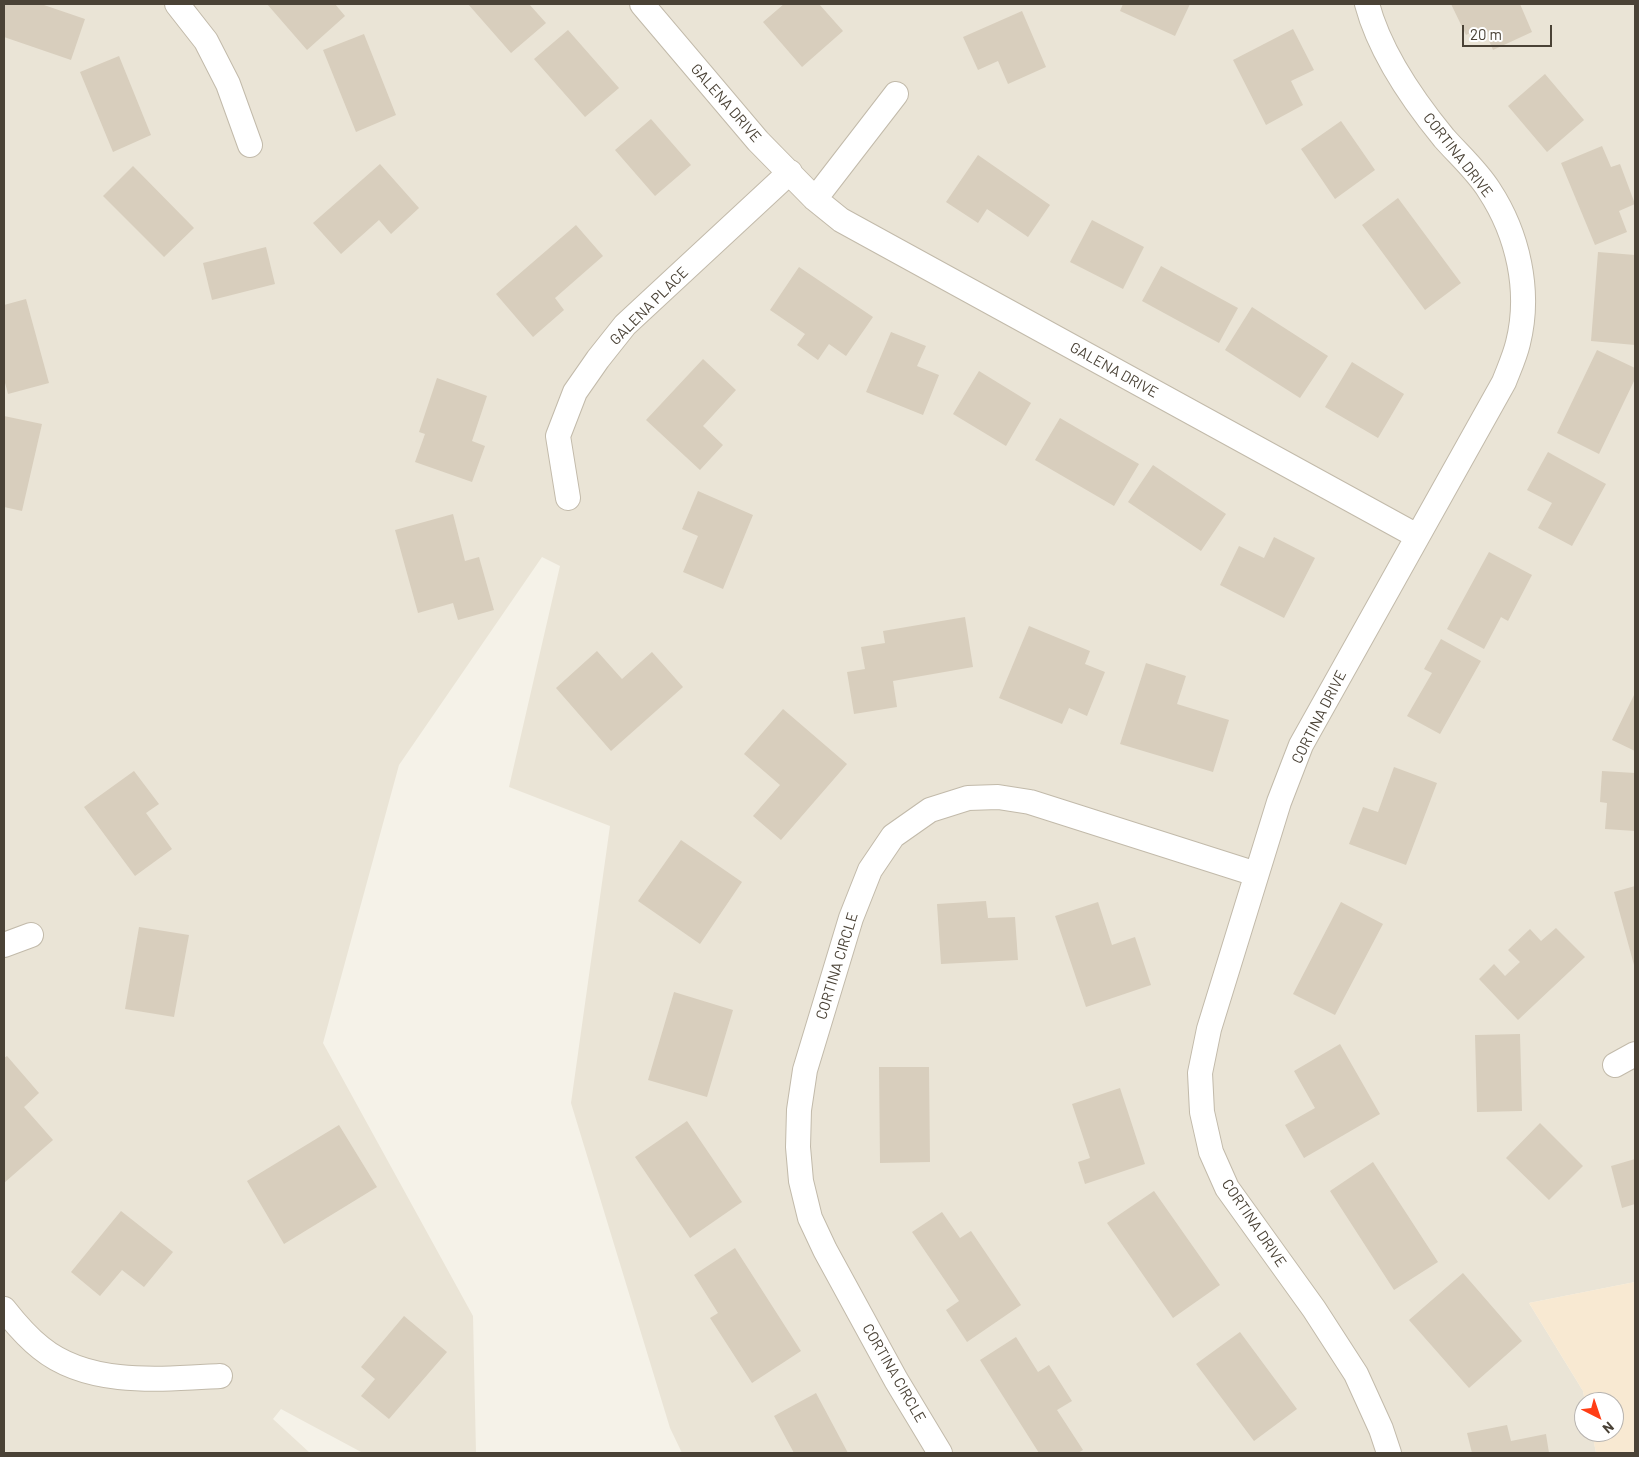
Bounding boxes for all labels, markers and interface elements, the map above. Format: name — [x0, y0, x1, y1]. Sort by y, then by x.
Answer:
scale bar — [1464, 15, 1554, 47]
text: 20 m — [1470, 25, 1502, 43]
street label: GALENA DRIVE — [687, 60, 765, 146]
street label: CORTINA DRIVE — [1419, 109, 1497, 201]
street label: GALENA PLACE — [606, 263, 692, 349]
street label: GALENA DRIVE — [1067, 338, 1161, 402]
street label: CORTINA DRIVE — [1288, 667, 1350, 767]
street label: CORTINA CIRCLE — [812, 910, 862, 1022]
street label: CORTINA DRIVE — [1218, 1176, 1290, 1270]
street label: CORTINA CIRCLE — [858, 1320, 930, 1426]
north arrow — [1574, 1392, 1624, 1442]
text: N — [1599, 1418, 1618, 1437]

